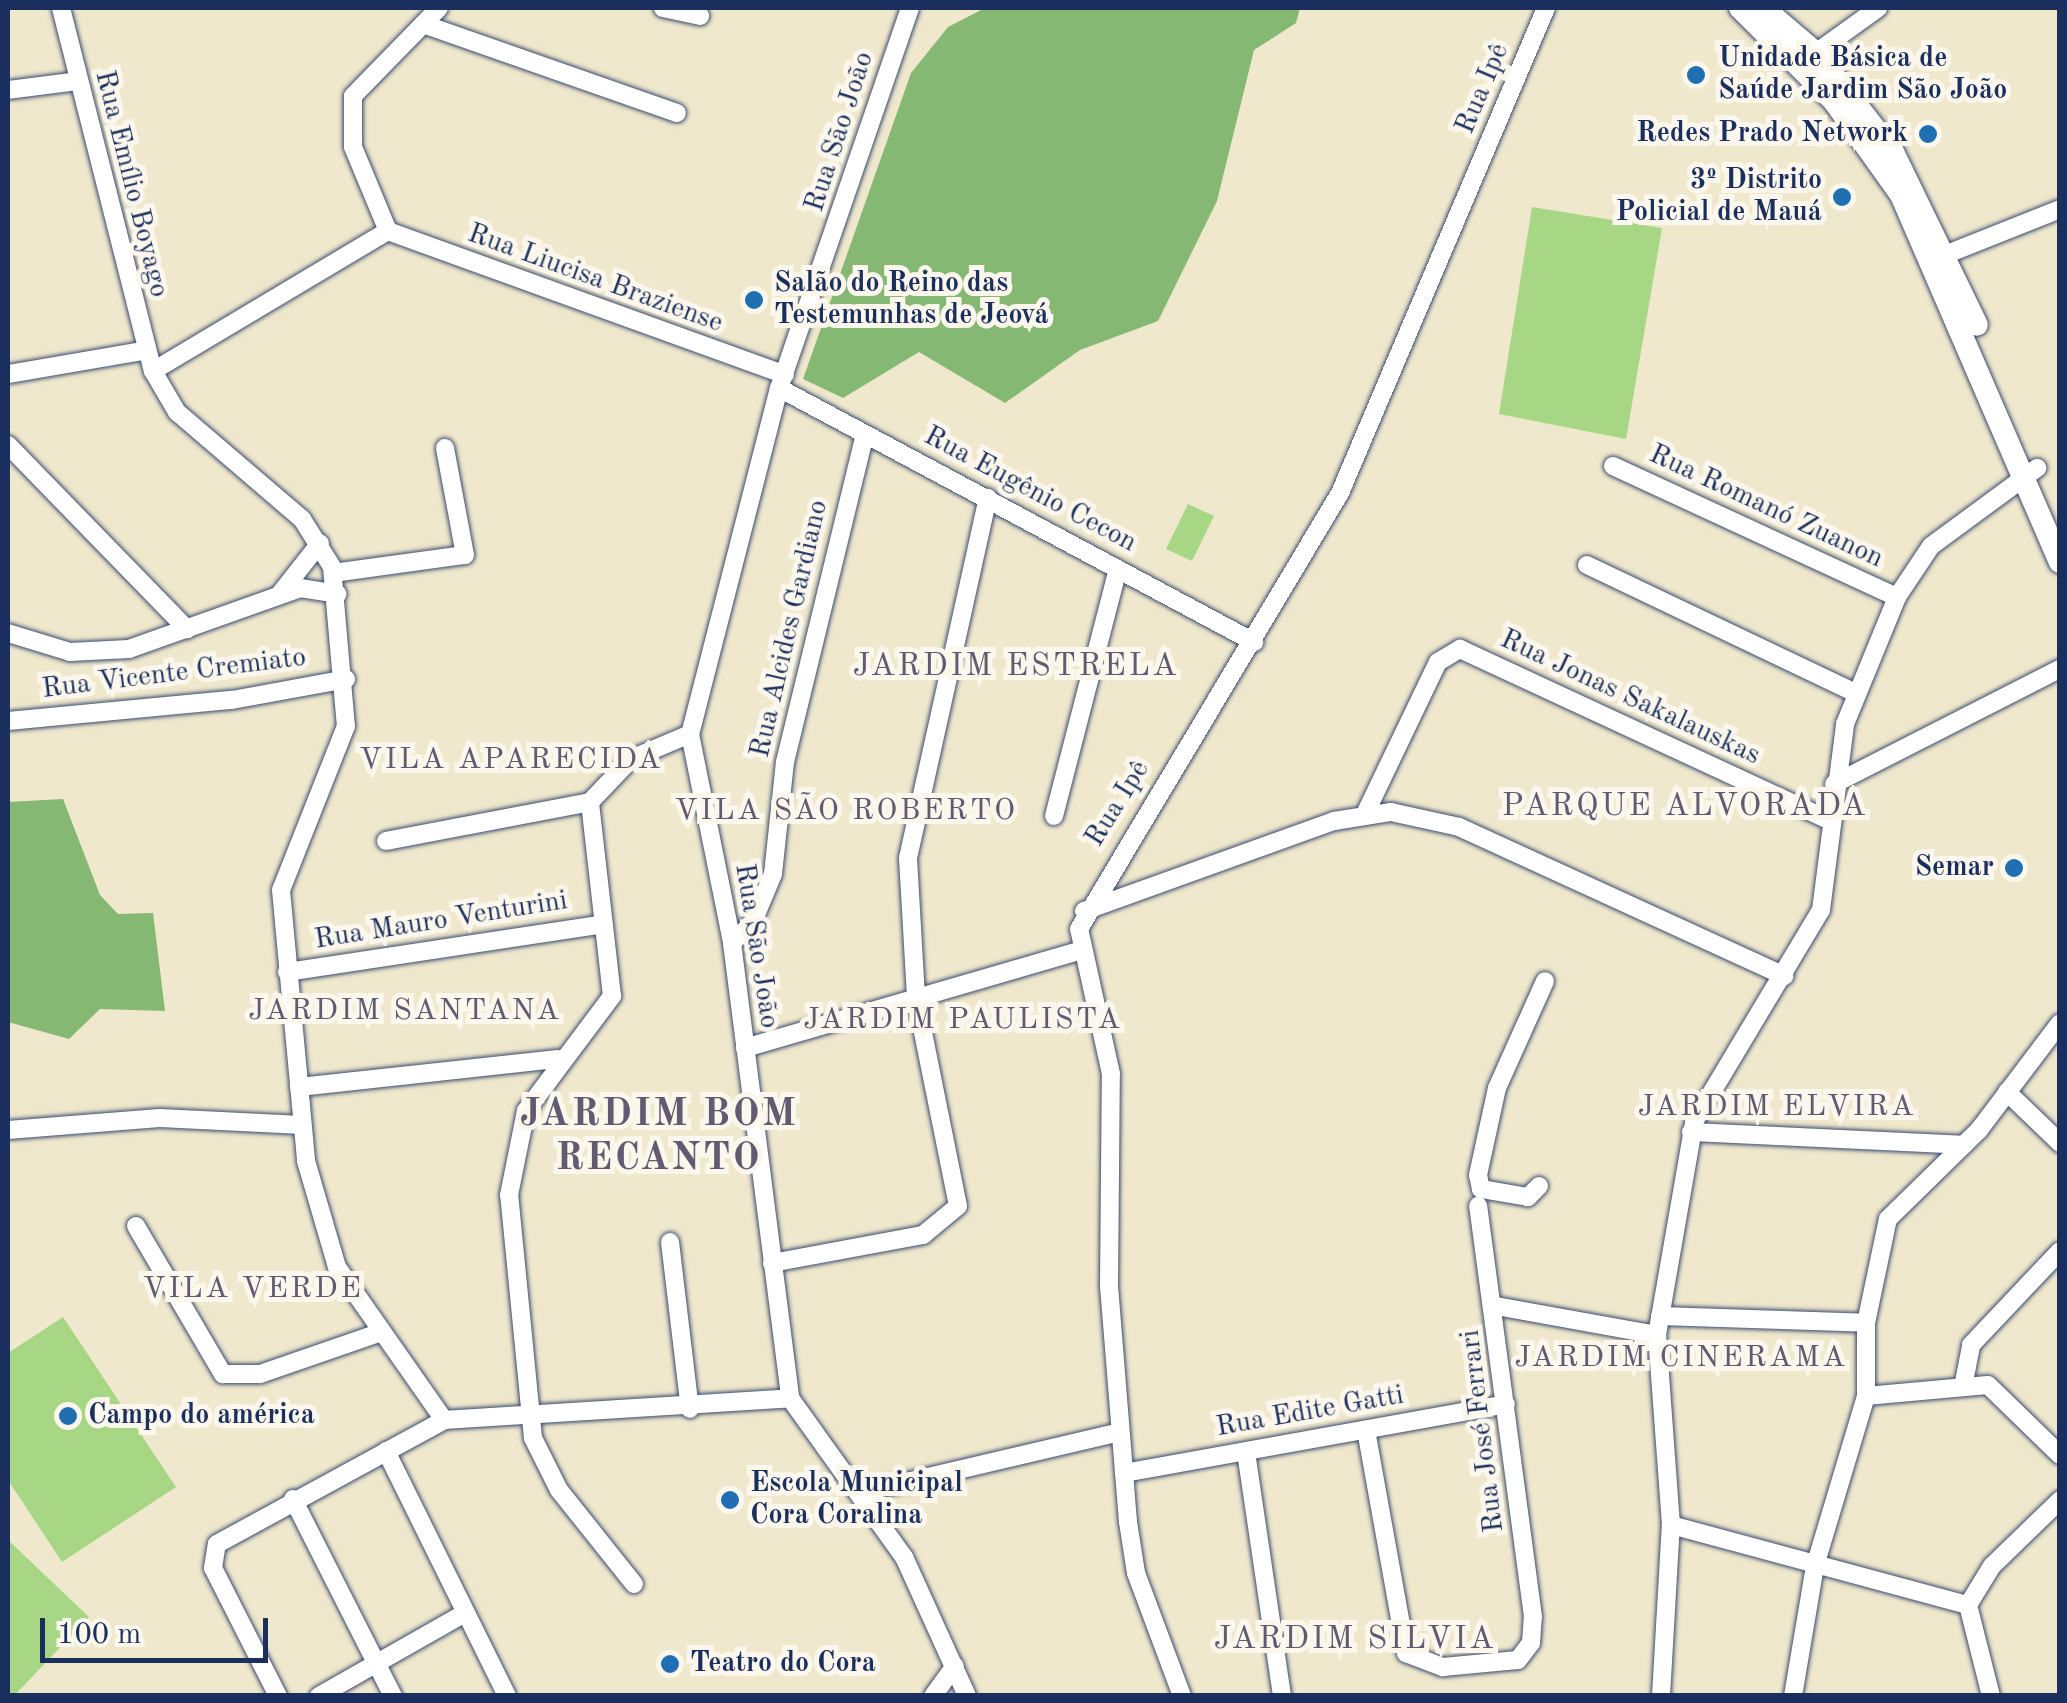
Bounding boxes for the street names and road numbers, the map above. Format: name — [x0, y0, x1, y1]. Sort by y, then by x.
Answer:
street label: Rua Ipê — [1449, 39, 1517, 139]
street label: Rua São João — [798, 48, 882, 216]
street label: Rua Emílio Boyago — [87, 67, 175, 301]
street label: Rua Liucisa Braziense — [463, 217, 727, 341]
street label: Rua Eugênio Cecon — [918, 420, 1142, 560]
street label: Rua Romanó Zuanon — [1643, 438, 1889, 576]
street label: Rua Alcides Gardiano — [744, 497, 836, 761]
street label: Rua Jonas Sakalauskas — [1495, 623, 1765, 773]
street label: Rua Vicente Cremiato — [40, 641, 308, 707]
street label: Rua Ipê — [1079, 755, 1157, 853]
street label: Rua São João — [726, 861, 786, 1031]
street label: Rua Mauro Venturini — [312, 884, 570, 958]
street label: Rua José Ferrari — [1454, 1328, 1512, 1534]
street label: Rua Edite Gatti — [1214, 1379, 1406, 1445]

